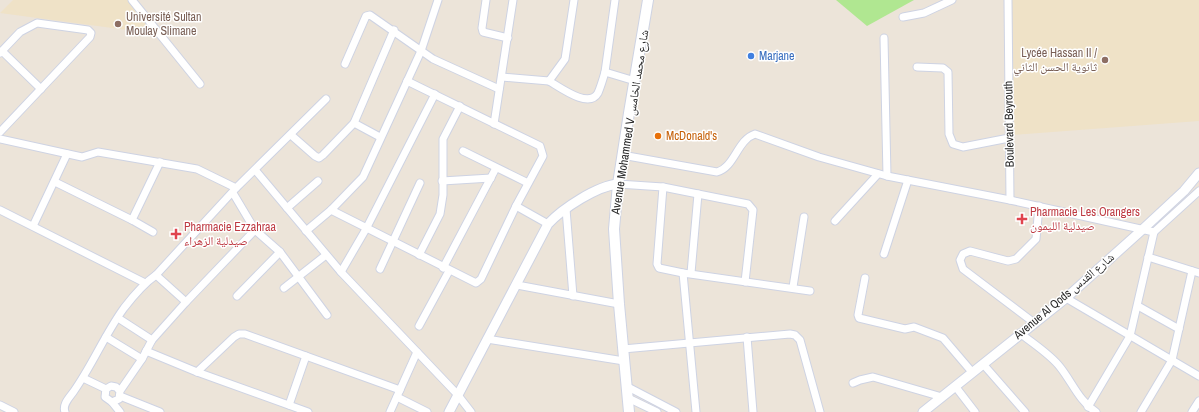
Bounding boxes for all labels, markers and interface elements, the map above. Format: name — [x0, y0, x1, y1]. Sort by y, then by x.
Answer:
place label: Université Sultan Moulay Slimane — [126, 9, 201, 39]
marker: Université Sultan Moulay Slimane — [113, 19, 123, 29]
street label: Avenue Mohammed V شارع محمد الخامس — [607, 29, 652, 216]
place label: Lycée Hassan II / ثانوية الحسن الثاني — [1013, 45, 1098, 77]
place label: Marjane — [759, 48, 795, 64]
marker: Marjane — [746, 51, 756, 61]
marker: Lycée Hassan II / ثانوية الحسن الثاني — [1100, 55, 1110, 65]
street label: Boulevard Beyrouth — [1000, 81, 1018, 167]
place label: McDonald's — [666, 128, 717, 144]
marker: McDonald's — [653, 131, 663, 141]
place label: Pharmacie Les Orangers صيدلية الليمون — [1030, 204, 1140, 234]
marker: Pharmacie Les Orangers صيدلية الليمون — [1017, 214, 1027, 224]
place label: Pharmacie Ezzahraa صيدلية الزهراء — [184, 219, 276, 249]
marker: Pharmacie Ezzahraa صيدلية الزهراء — [171, 229, 181, 239]
street label: Avenue Al Qods شارع القدس — [1010, 249, 1118, 343]

